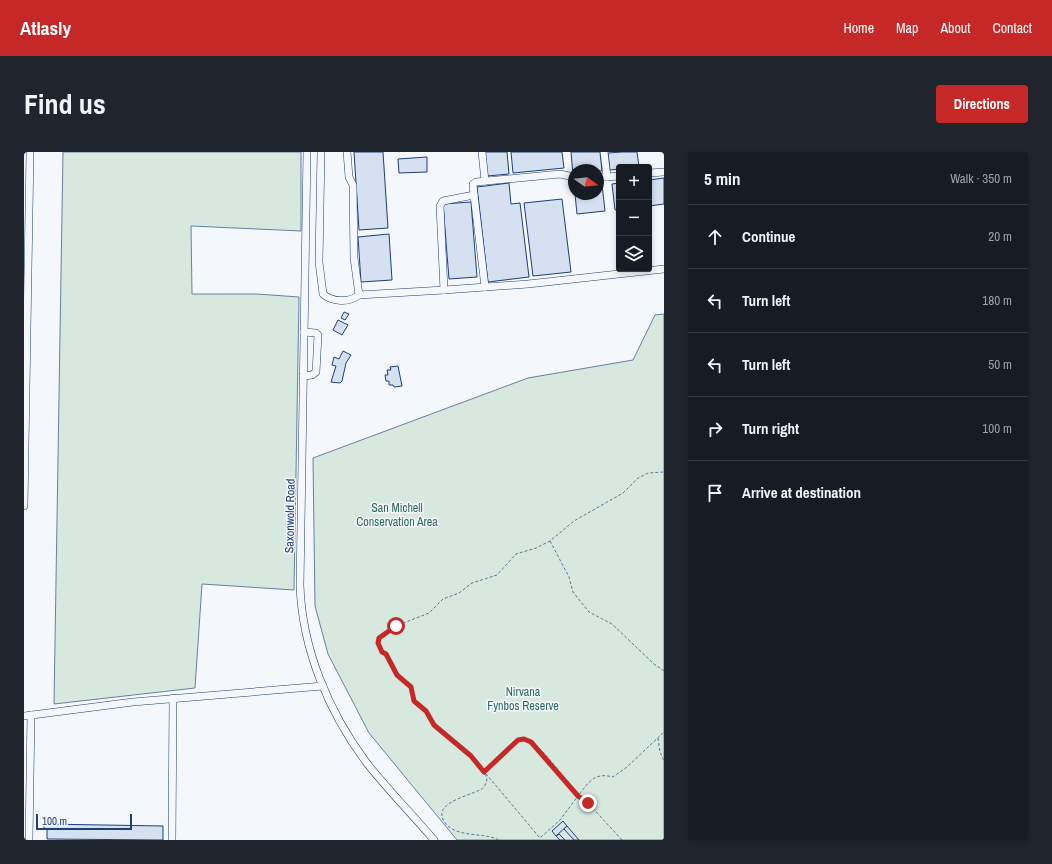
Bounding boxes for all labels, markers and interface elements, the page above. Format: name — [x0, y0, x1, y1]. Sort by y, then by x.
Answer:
text: Atlasly — [20, 15, 71, 41]
text: Home — [843, 19, 874, 37]
text: Map — [896, 19, 918, 37]
text: About — [940, 19, 970, 37]
text: Contact — [992, 19, 1032, 37]
text: Find us — [24, 85, 106, 123]
button: Directions — [936, 85, 1028, 123]
north arrow — [568, 164, 604, 200]
map controls — [616, 164, 652, 272]
button: + — [616, 164, 652, 200]
text: 5 min — [704, 167, 740, 190]
text: Walk · 350 m — [950, 170, 1012, 187]
button: − — [616, 200, 652, 236]
icon: ahead — [704, 226, 726, 248]
text: Continue — [742, 226, 795, 247]
text: 20 m — [988, 228, 1012, 245]
button: layers — [616, 236, 652, 272]
icon: left — [704, 290, 726, 312]
text: Turn left — [742, 290, 790, 311]
text: 180 m — [982, 292, 1012, 309]
icon: left — [704, 354, 726, 376]
text: Turn left — [742, 354, 790, 375]
text: 50 m — [988, 356, 1012, 373]
icon: right — [704, 418, 726, 440]
text: Turn right — [742, 418, 799, 439]
text: 100 m — [982, 420, 1012, 437]
street label: Saxonwold Road — [281, 479, 299, 553]
icon: arrive — [704, 482, 726, 504]
text: Arrive at destination — [742, 482, 861, 503]
park label: San Michell Conservation Area — [356, 500, 438, 530]
route start — [387, 617, 405, 635]
park label: Nirvana Fynbos Reserve — [487, 684, 559, 714]
route end — [579, 794, 597, 812]
scale bar — [36, 812, 132, 831]
text: 100 m — [42, 814, 67, 828]

